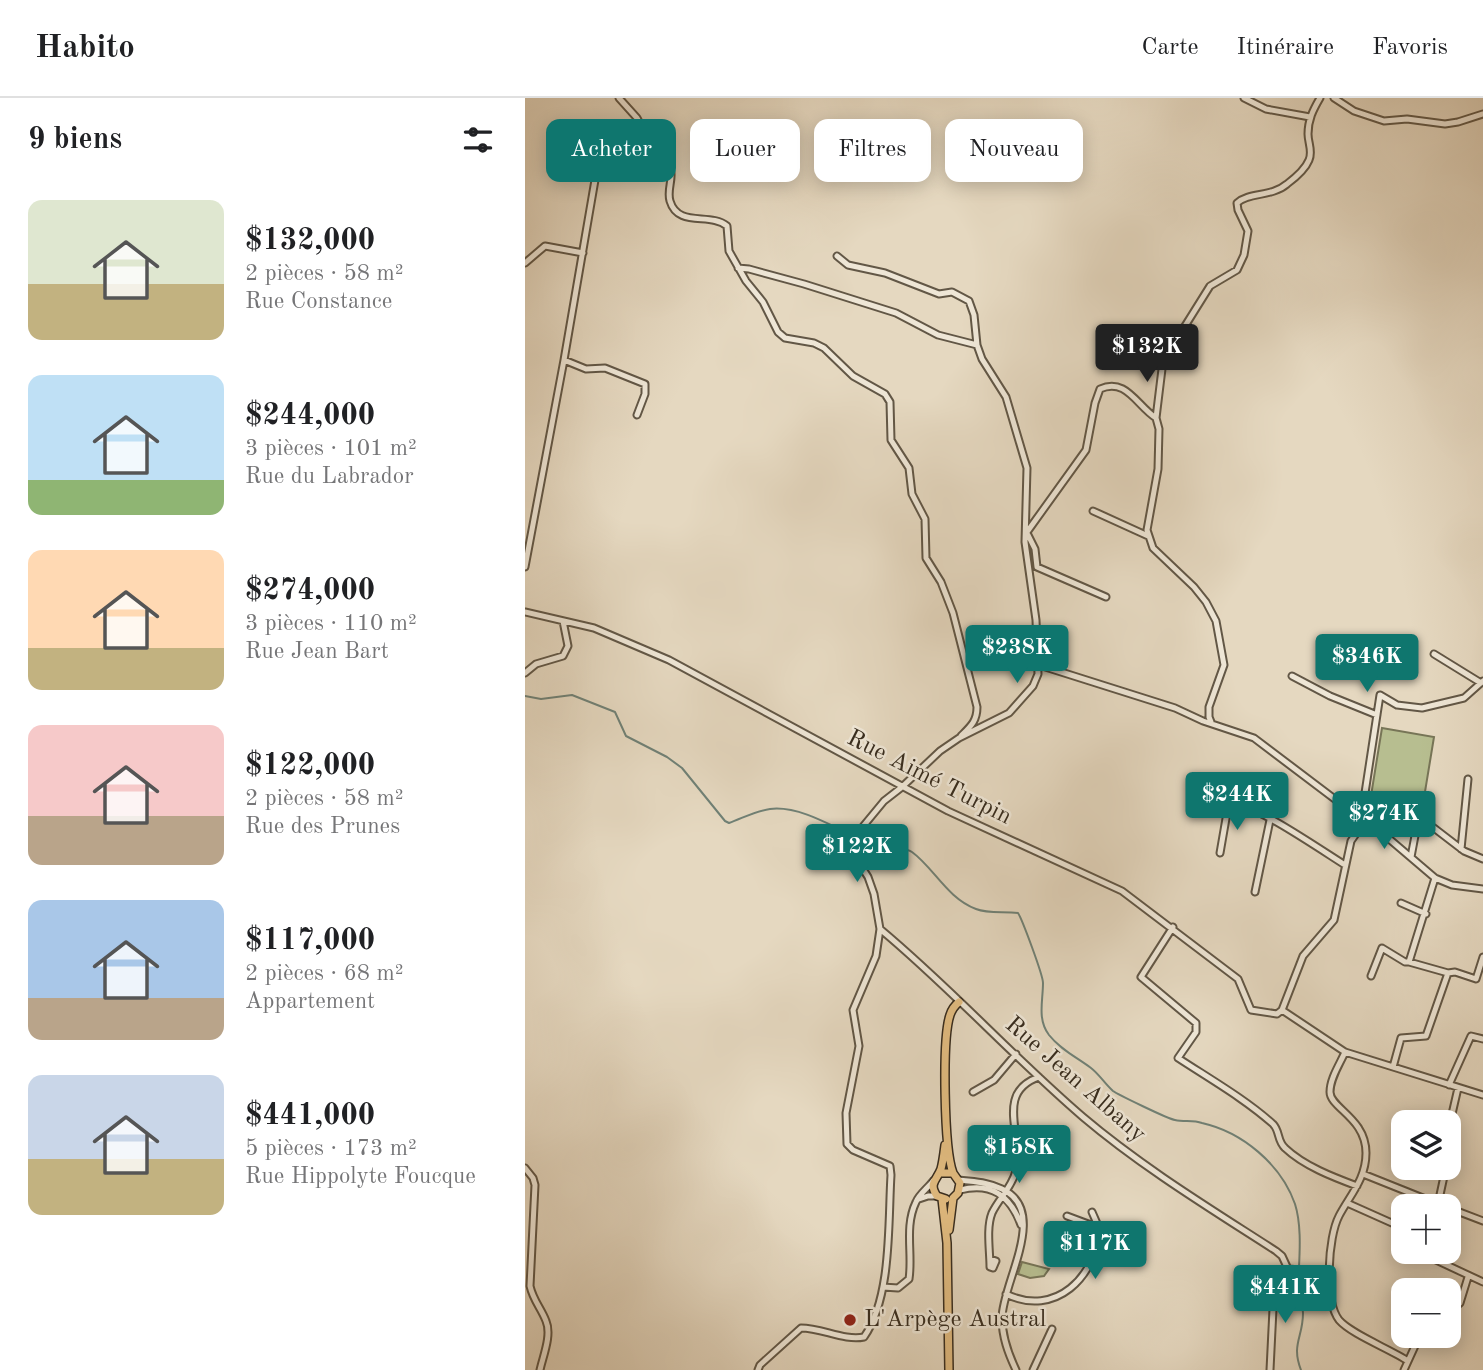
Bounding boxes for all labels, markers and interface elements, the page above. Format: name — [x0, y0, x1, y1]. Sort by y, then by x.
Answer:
text: Habito — [35, 32, 135, 65]
text: Carte — [1141, 36, 1199, 60]
text: Itinéraire — [1237, 36, 1334, 60]
text: Favoris — [1372, 36, 1448, 60]
chip: Acheter — [546, 119, 676, 182]
chip: Louer — [690, 119, 800, 182]
chip: Filtres — [814, 119, 931, 182]
chip: Nouveau — [945, 119, 1083, 182]
icon: filters — [459, 121, 497, 159]
text: 9 biens — [28, 125, 122, 155]
text: $132,000 — [245, 226, 375, 256]
icon: home — [84, 228, 168, 312]
text: 2 pièces · 58 m² — [245, 262, 404, 285]
text: Rue Constance — [245, 290, 392, 313]
pin: $132K — [1098, 324, 1196, 384]
text: $132K — [1111, 335, 1183, 358]
text: $244,000 — [245, 401, 375, 431]
icon: home — [84, 403, 168, 487]
text: 3 pièces · 101 m² — [245, 437, 417, 460]
text: Rue du Labrador — [245, 465, 414, 488]
text: $274,000 — [245, 576, 375, 606]
icon: home — [84, 578, 168, 662]
text: 3 pièces · 110 m² — [245, 612, 417, 635]
pin: $238K — [968, 626, 1066, 685]
pin: $346K — [1318, 634, 1416, 694]
text: $238K — [981, 636, 1053, 659]
text: Rue Jean Bart — [245, 640, 389, 663]
text: $346K — [1331, 645, 1403, 668]
street label: Rue Aimé Turpin — [843, 726, 1015, 830]
text: $122,000 — [245, 751, 375, 781]
icon: home — [84, 753, 168, 837]
pin: $244K — [1188, 772, 1286, 832]
text: $244K — [1201, 783, 1273, 806]
text: 2 pièces · 58 m² — [245, 787, 404, 810]
pin: $274K — [1335, 792, 1433, 851]
text: $274K — [1348, 802, 1420, 825]
text: Rue des Prunes — [245, 815, 400, 838]
pin: $122K — [808, 824, 906, 884]
text: $122K — [821, 835, 893, 858]
text: $117,000 — [245, 926, 375, 956]
icon: home — [84, 928, 168, 1012]
text: 2 pièces · 68 m² — [245, 962, 404, 985]
text: Appartement — [245, 990, 375, 1013]
street label: Rue Jean Albany — [1000, 1013, 1150, 1148]
text: $441,000 — [245, 1101, 375, 1131]
icon: home — [84, 1103, 168, 1187]
map controls — [1391, 1110, 1461, 1348]
button: layers — [1391, 1110, 1461, 1180]
pin: $158K — [970, 1126, 1068, 1185]
text: $158K — [983, 1136, 1055, 1159]
text: 5 pièces · 173 m² — [245, 1137, 417, 1160]
text: Rue Hippolyte Foucque — [245, 1165, 476, 1188]
button: + — [1391, 1194, 1461, 1264]
pin: $117K — [1046, 1222, 1144, 1281]
text: $117K — [1059, 1232, 1131, 1255]
pin: $441K — [1236, 1266, 1334, 1325]
text: $441K — [1249, 1276, 1321, 1299]
button: − — [1391, 1278, 1461, 1348]
place label: L'Arpège Austral — [864, 1308, 1046, 1332]
marker: L'Arpège Austral — [842, 1312, 858, 1328]

